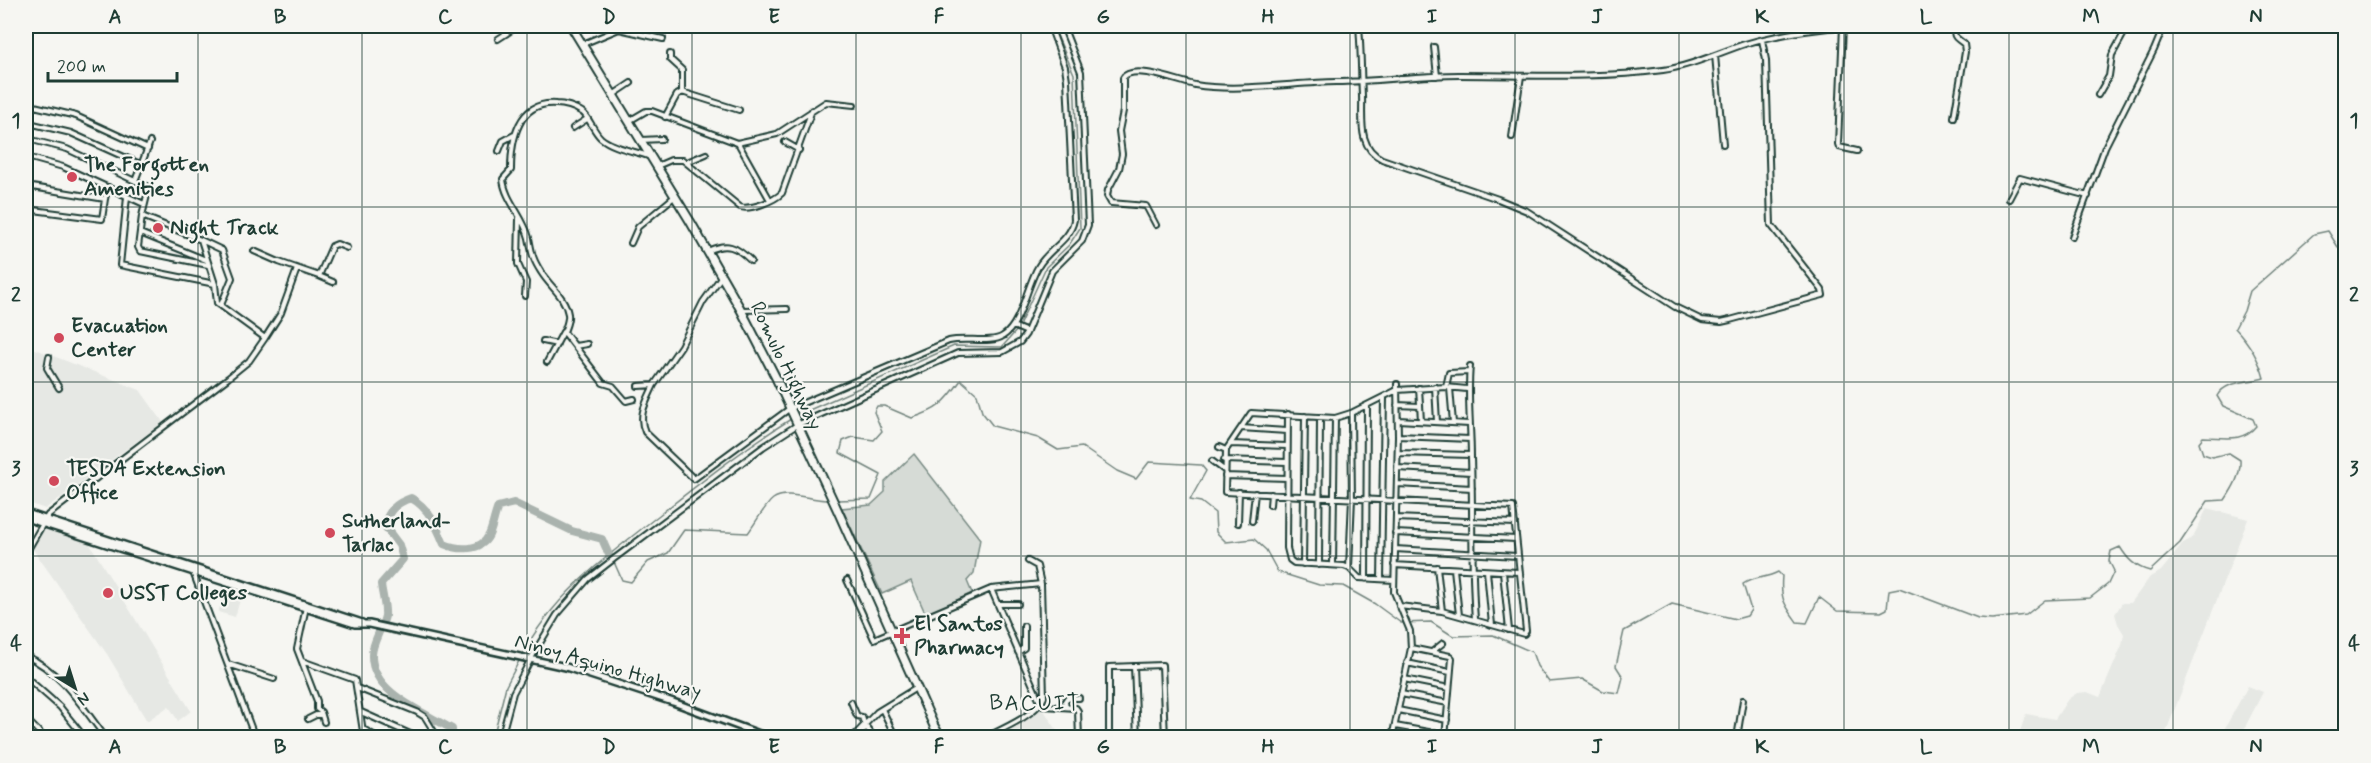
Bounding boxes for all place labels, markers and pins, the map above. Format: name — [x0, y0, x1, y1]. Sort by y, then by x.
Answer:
place label: The Forgotten Amenities — [84, 151, 209, 203]
marker: The Forgotten Amenities — [65, 170, 79, 184]
place label: Night Track — [170, 214, 279, 244]
marker: Night Track — [151, 221, 165, 235]
place label: Evacuation Center — [71, 312, 168, 364]
marker: Evacuation Center — [52, 331, 66, 345]
place label: TESDA Extension Office — [66, 455, 226, 507]
marker: TESDA Extension Office — [47, 474, 61, 488]
place label: Sutherland- Tarlac — [342, 507, 451, 559]
marker: Sutherland- Tarlac — [323, 526, 337, 540]
place label: USST Colleges — [120, 579, 248, 607]
marker: USST Colleges — [101, 586, 115, 600]
place label: El Santos Pharmacy — [914, 610, 1004, 662]
marker: El Santos Pharmacy — [895, 629, 909, 643]

